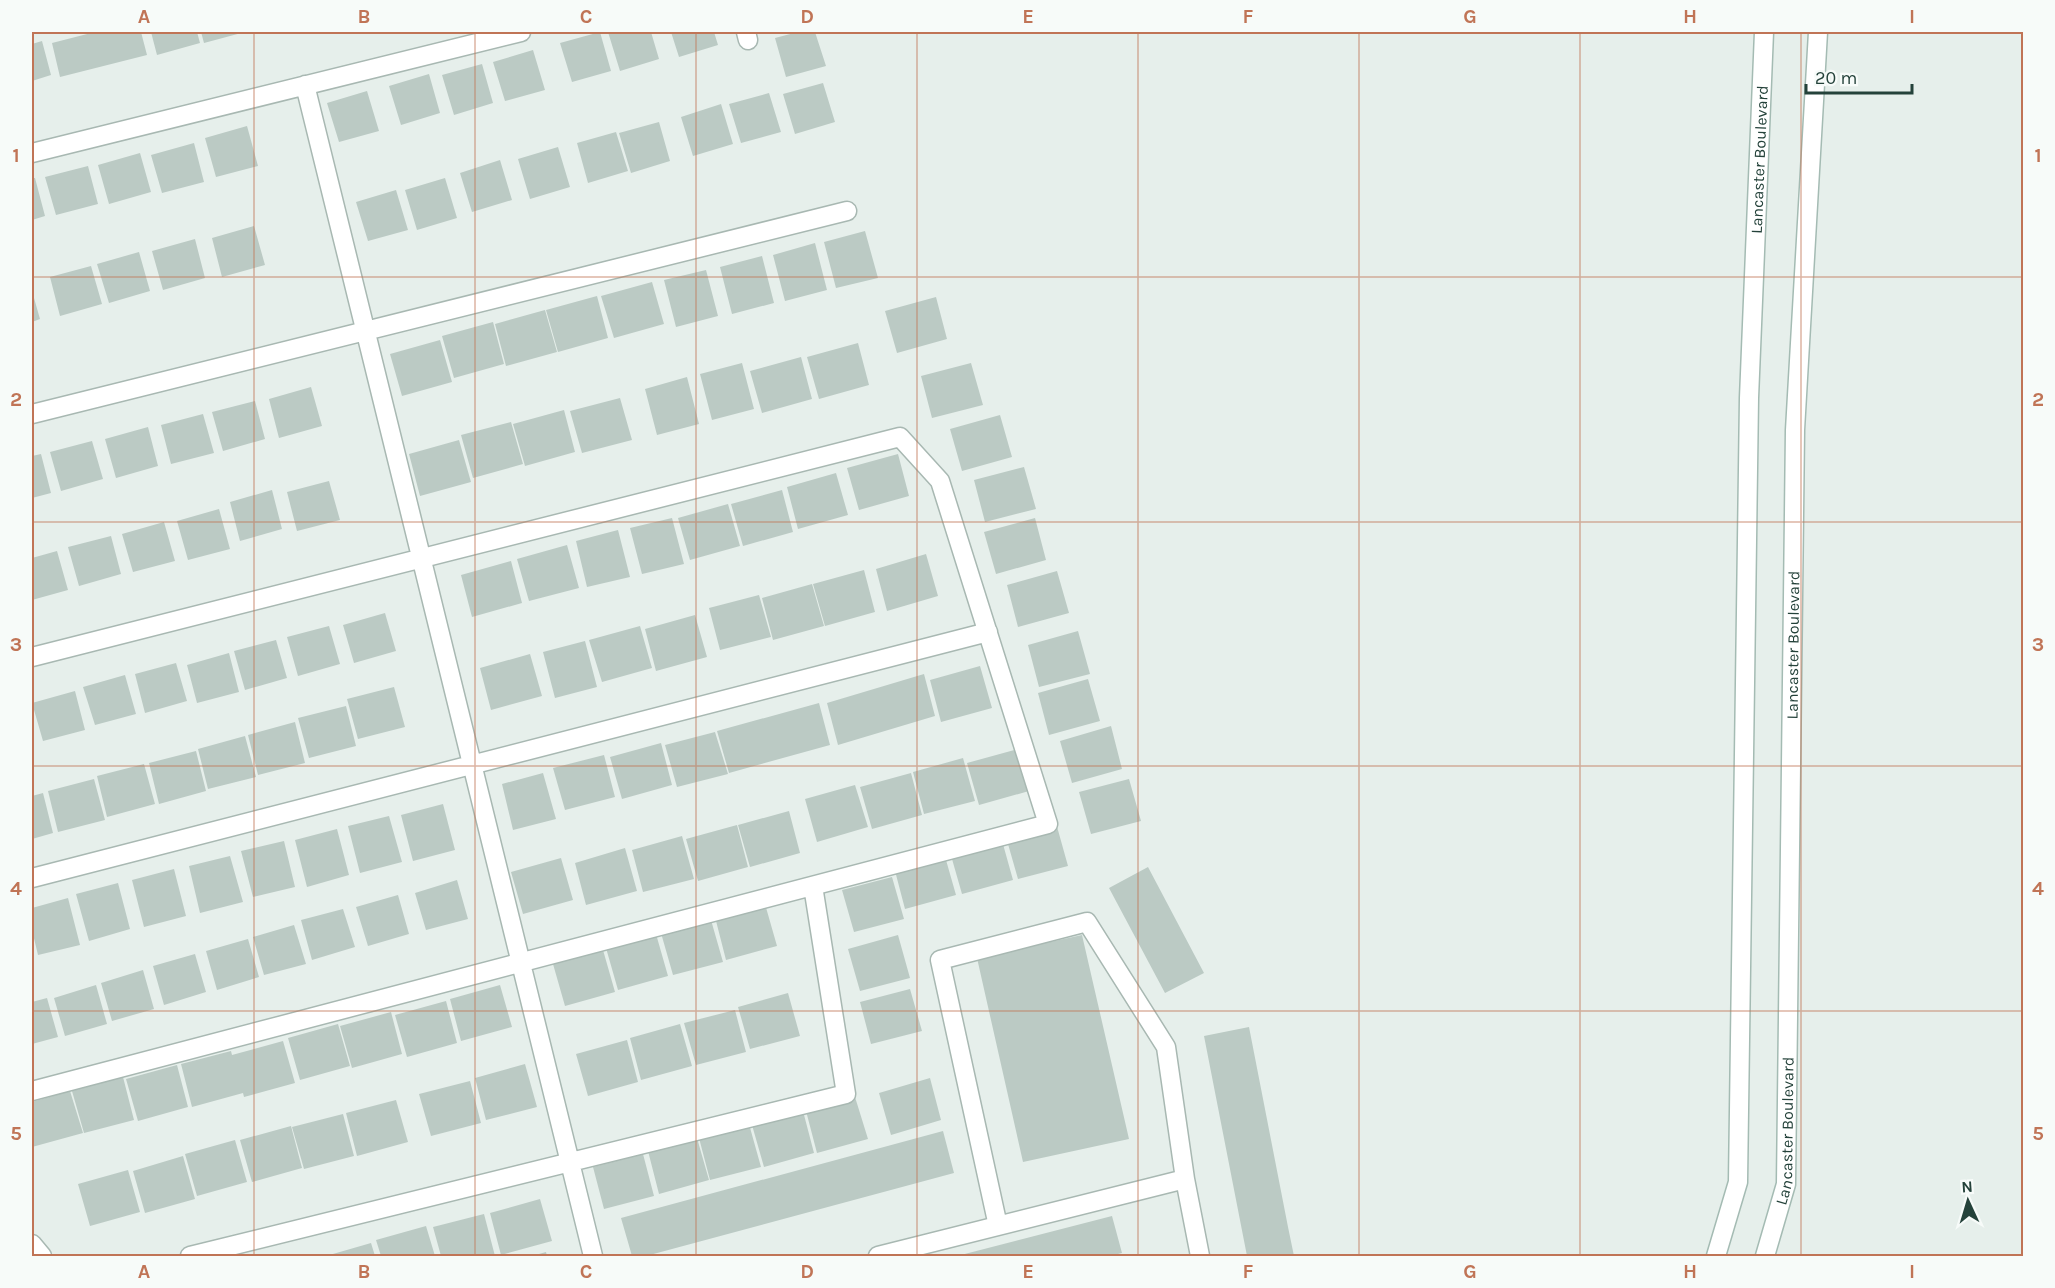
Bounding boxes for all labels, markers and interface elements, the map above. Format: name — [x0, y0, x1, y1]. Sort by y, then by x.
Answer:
text: A — [138, 5, 151, 28]
text: B — [358, 5, 370, 28]
text: C — [580, 5, 592, 28]
text: D — [800, 5, 814, 28]
text: E — [1022, 5, 1034, 28]
text: F — [1243, 5, 1254, 28]
text: G — [1463, 5, 1477, 28]
text: H — [1683, 5, 1697, 28]
text: I — [1909, 5, 1915, 28]
scale bar — [1806, 57, 1912, 95]
text: 20 m — [1815, 67, 1857, 89]
street label: Lancaster Boulevard — [1746, 85, 1771, 234]
text: 1 — [12, 144, 20, 167]
text: 1 — [2034, 144, 2042, 167]
text: 2 — [10, 388, 22, 411]
text: 2 — [2032, 388, 2044, 411]
street label: Lancaster Boulevard — [1782, 571, 1803, 719]
text: 3 — [10, 633, 22, 656]
text: 3 — [2032, 633, 2044, 656]
text: 4 — [10, 877, 22, 900]
text: 4 — [2032, 877, 2044, 900]
street label: Lancaster Boulevard — [1771, 1057, 1797, 1207]
text: 5 — [10, 1122, 22, 1145]
text: 5 — [2032, 1122, 2044, 1145]
north arrow — [1938, 1171, 1998, 1231]
text: N — [1961, 1177, 1973, 1196]
text: A — [138, 1260, 151, 1283]
text: B — [358, 1260, 370, 1283]
text: C — [580, 1260, 592, 1283]
text: D — [800, 1260, 814, 1283]
text: E — [1022, 1260, 1034, 1283]
text: F — [1243, 1260, 1254, 1283]
text: G — [1463, 1260, 1477, 1283]
text: H — [1683, 1260, 1697, 1283]
text: I — [1909, 1260, 1915, 1283]

